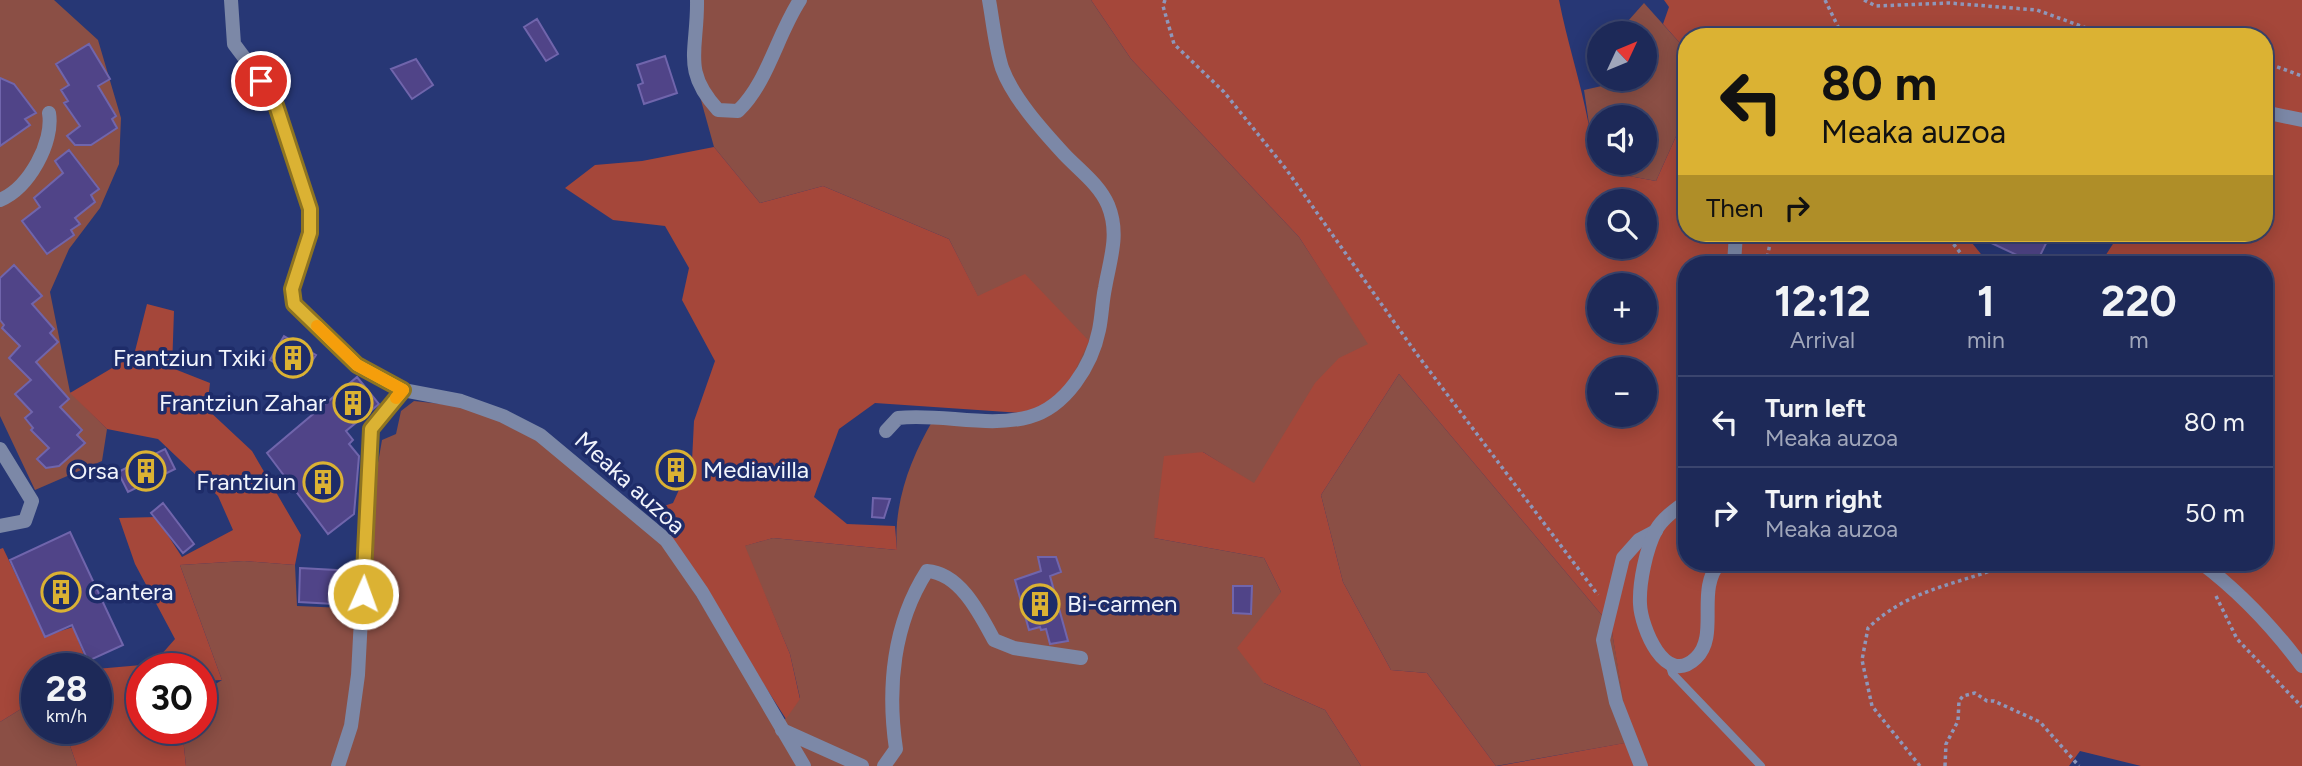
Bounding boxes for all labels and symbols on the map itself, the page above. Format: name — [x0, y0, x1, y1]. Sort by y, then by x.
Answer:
north arrow — [1587, 21, 1657, 91]
pin — [231, 51, 291, 111]
building icon: Frantziun Txiki — [272, 337, 314, 379]
place label: Frantziun Txiki — [113, 343, 266, 372]
building icon: Frantziun Zahar — [332, 382, 374, 424]
place label: Frantziun Zahar — [159, 388, 326, 417]
street label: Meaka auzoa — [569, 425, 692, 540]
building icon: Mediavilla — [655, 449, 697, 491]
building icon: Orsa — [125, 450, 167, 492]
place label: Mediavilla — [703, 455, 809, 484]
place label: Orsa — [69, 456, 119, 485]
building icon: Frantziun — [302, 461, 344, 503]
place label: Frantziun — [196, 467, 296, 496]
position arrow — [326, 557, 400, 631]
building icon: Cantera — [40, 571, 82, 613]
place label: Cantera — [88, 577, 173, 606]
building icon: Bi-carmen — [1019, 583, 1061, 625]
place label: Bi-carmen — [1067, 589, 1178, 618]
speed limit sign: 30 — [126, 653, 217, 744]

